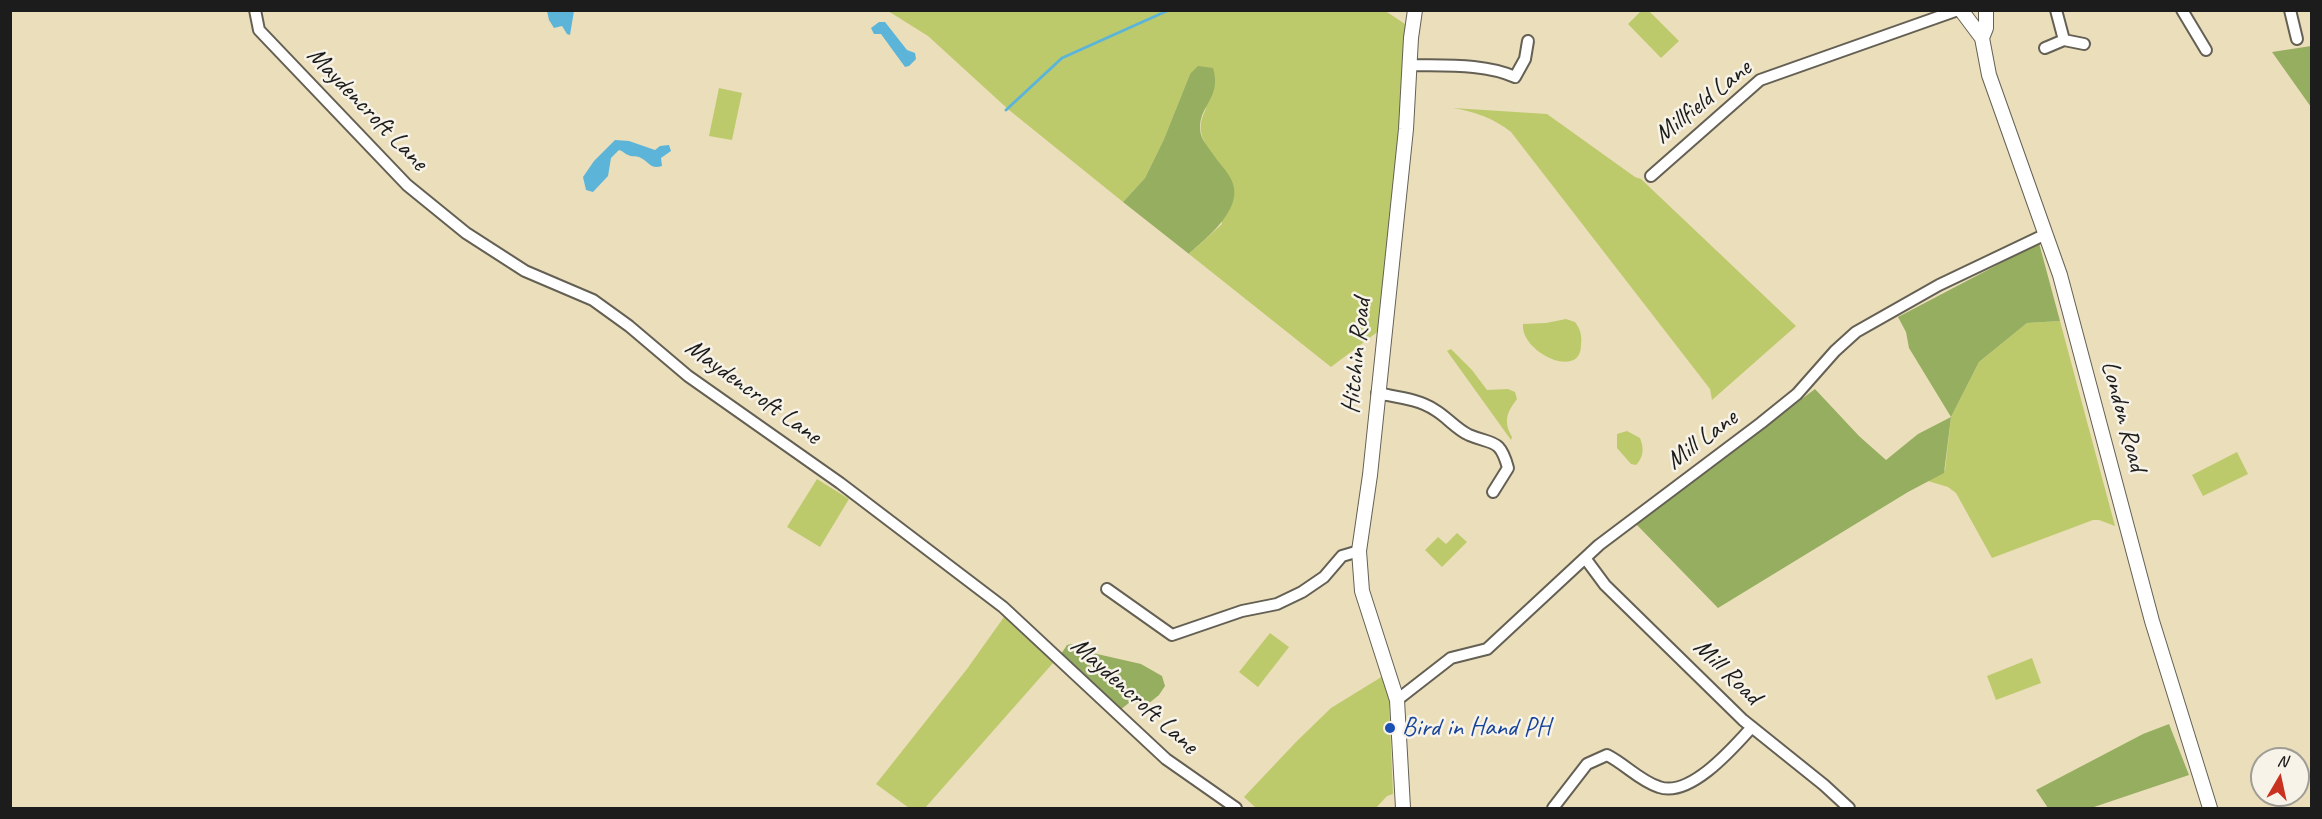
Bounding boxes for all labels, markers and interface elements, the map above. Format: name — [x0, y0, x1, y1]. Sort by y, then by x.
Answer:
street label: Maydencroft Lane — [300, 40, 434, 178]
street label: Millfield Lane — [1648, 53, 1758, 151]
street label: Hitchin Road — [1335, 297, 1379, 415]
street label: Maydencroft Lane — [679, 332, 827, 452]
street label: London Road — [2093, 357, 2153, 475]
street label: Mill Lane — [1660, 403, 1744, 477]
street label: Maydencroft Lane — [1064, 631, 1204, 761]
street label: Mill Road — [1687, 632, 1767, 712]
place label: Bird in Hand PH — [1402, 712, 1550, 744]
marker: Bird in Hand PH — [1383, 721, 1397, 735]
north arrow — [2250, 747, 2310, 807]
text: N — [2276, 751, 2289, 772]

